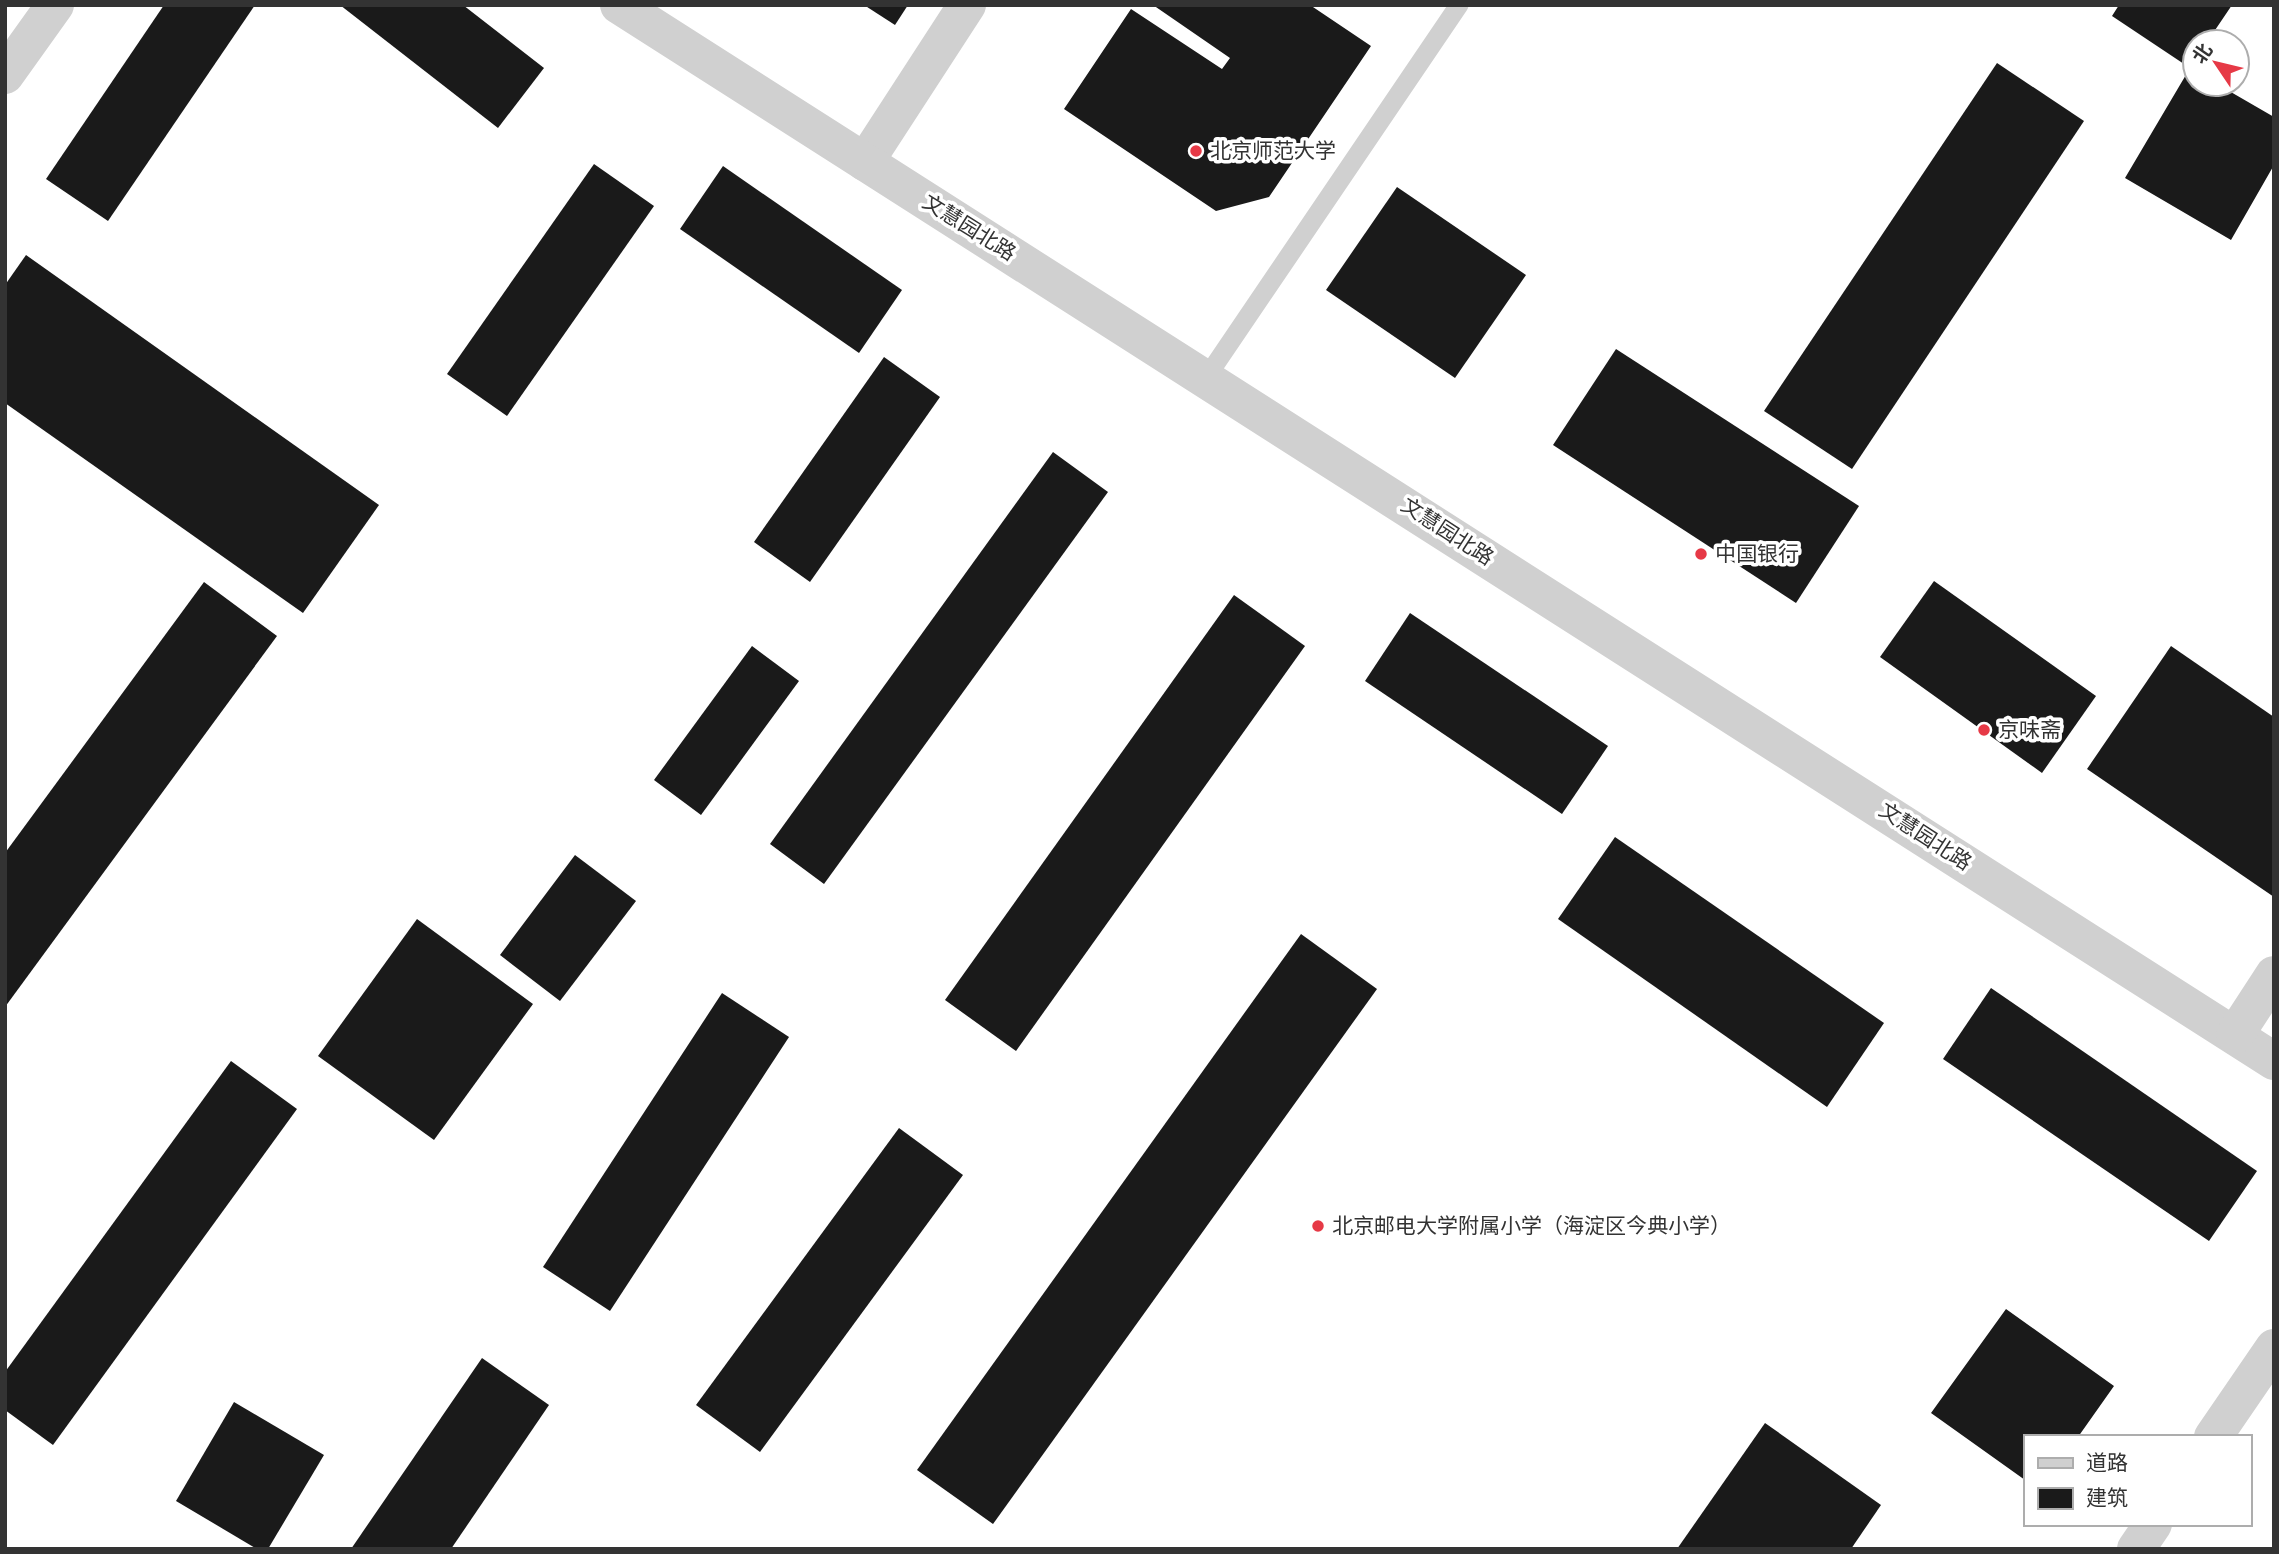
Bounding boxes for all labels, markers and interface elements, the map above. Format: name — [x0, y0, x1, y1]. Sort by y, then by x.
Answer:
north arrow — [2181, 28, 2251, 98]
text: 北 — [2188, 40, 2217, 68]
place label: 北京师范大学 — [1210, 139, 1336, 164]
marker: 北京师范大学 — [1188, 143, 1204, 159]
street label: 文慧园北路 — [918, 190, 1020, 266]
street label: 文慧园北路 — [1396, 493, 1498, 571]
place label: 中国银行 — [1715, 542, 1799, 567]
marker: 中国银行 — [1693, 546, 1709, 562]
place label: 京味斋 — [1998, 718, 2061, 743]
marker: 京味斋 — [1976, 722, 1992, 738]
street label: 文慧园北路 — [1874, 798, 1976, 876]
place label: 北京邮电大学附属小学（海淀区今典小学） — [1332, 1214, 1731, 1239]
marker: 北京邮电大学附属小学（海淀区今典小学） — [1310, 1218, 1326, 1234]
legend — [2024, 1435, 2251, 1526]
text: 道路 — [2086, 1451, 2128, 1476]
text: 建筑 — [2086, 1486, 2128, 1511]

